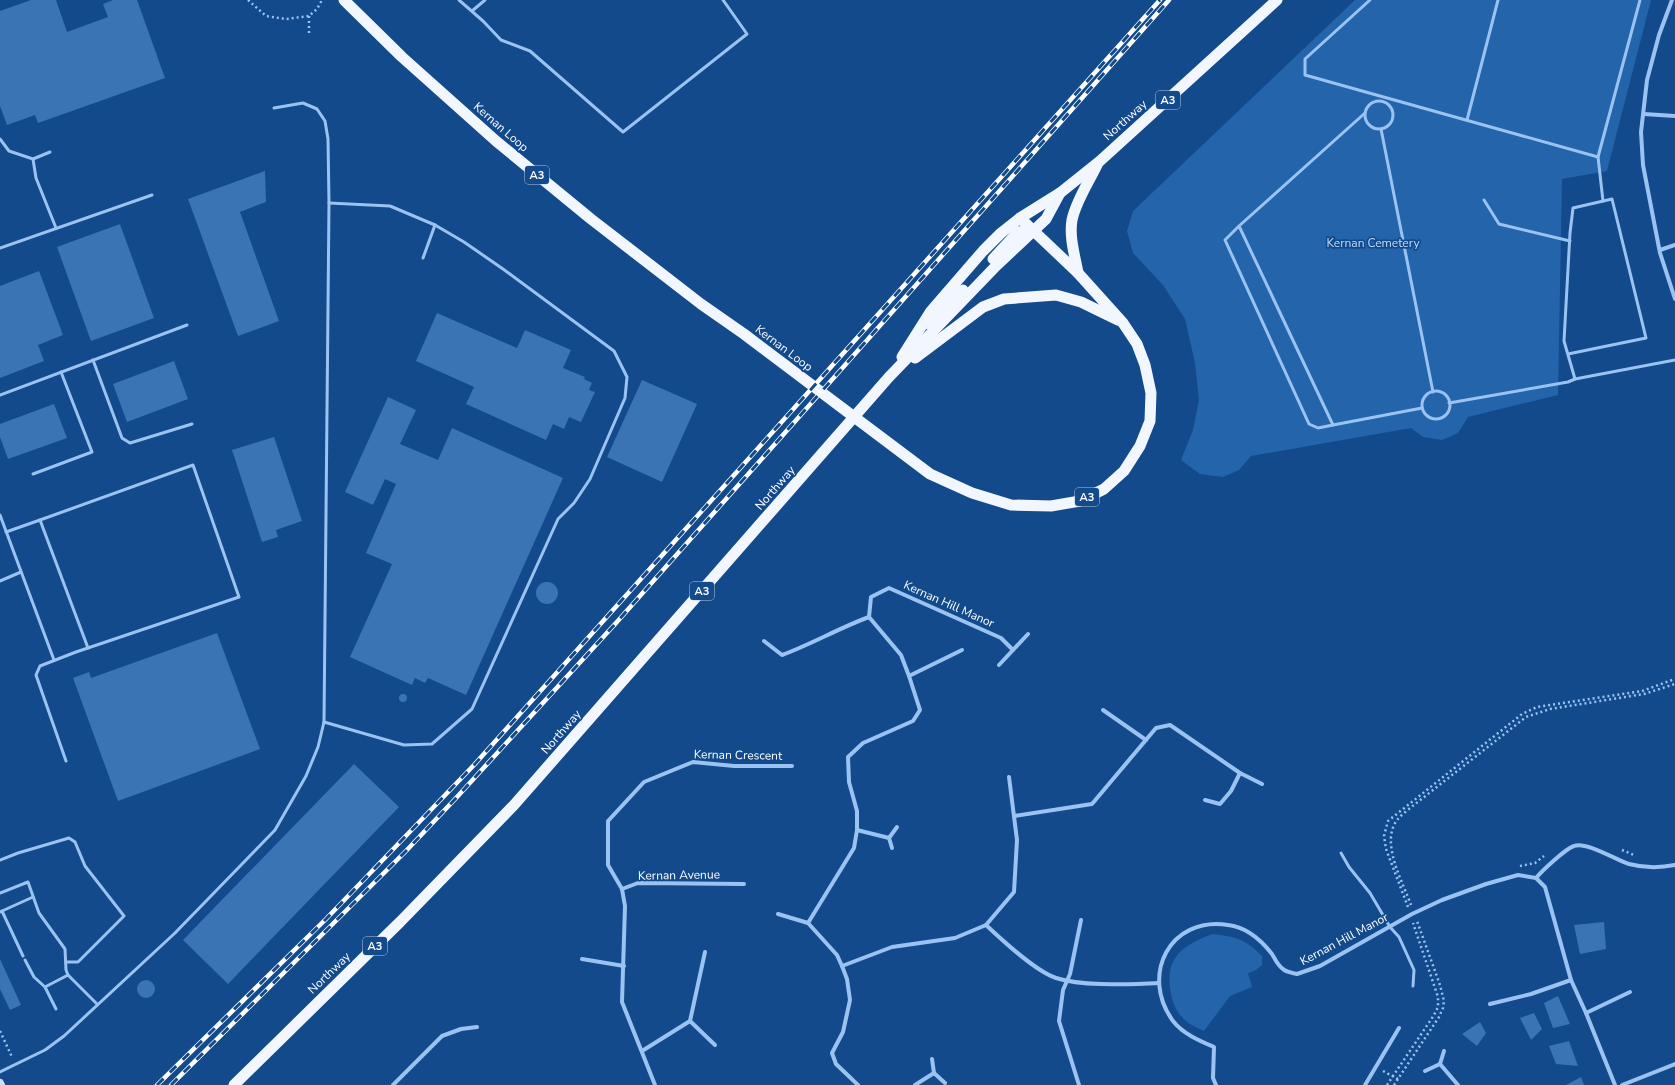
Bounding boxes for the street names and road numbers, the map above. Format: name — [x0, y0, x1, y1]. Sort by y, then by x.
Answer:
road number: A3 — [1156, 91, 1180, 109]
street label: Northway — [1100, 96, 1151, 144]
street label: Kernan Loop — [470, 99, 532, 155]
road number: A3 — [525, 166, 549, 184]
street label: Kernan Loop — [752, 321, 816, 375]
street label: Northway — [751, 462, 799, 513]
road number: A3 — [1075, 488, 1099, 506]
street label: Kernan Hill Manor — [901, 577, 997, 631]
road number: A3 — [690, 582, 714, 600]
street label: Northway — [537, 706, 585, 757]
street label: Kernan Crescent — [694, 746, 783, 764]
street label: Kernan Avenue — [638, 866, 720, 884]
street label: Kernan Hill Manor — [1297, 909, 1391, 969]
road number: A3 — [363, 937, 387, 955]
street label: Northway — [304, 948, 354, 997]

